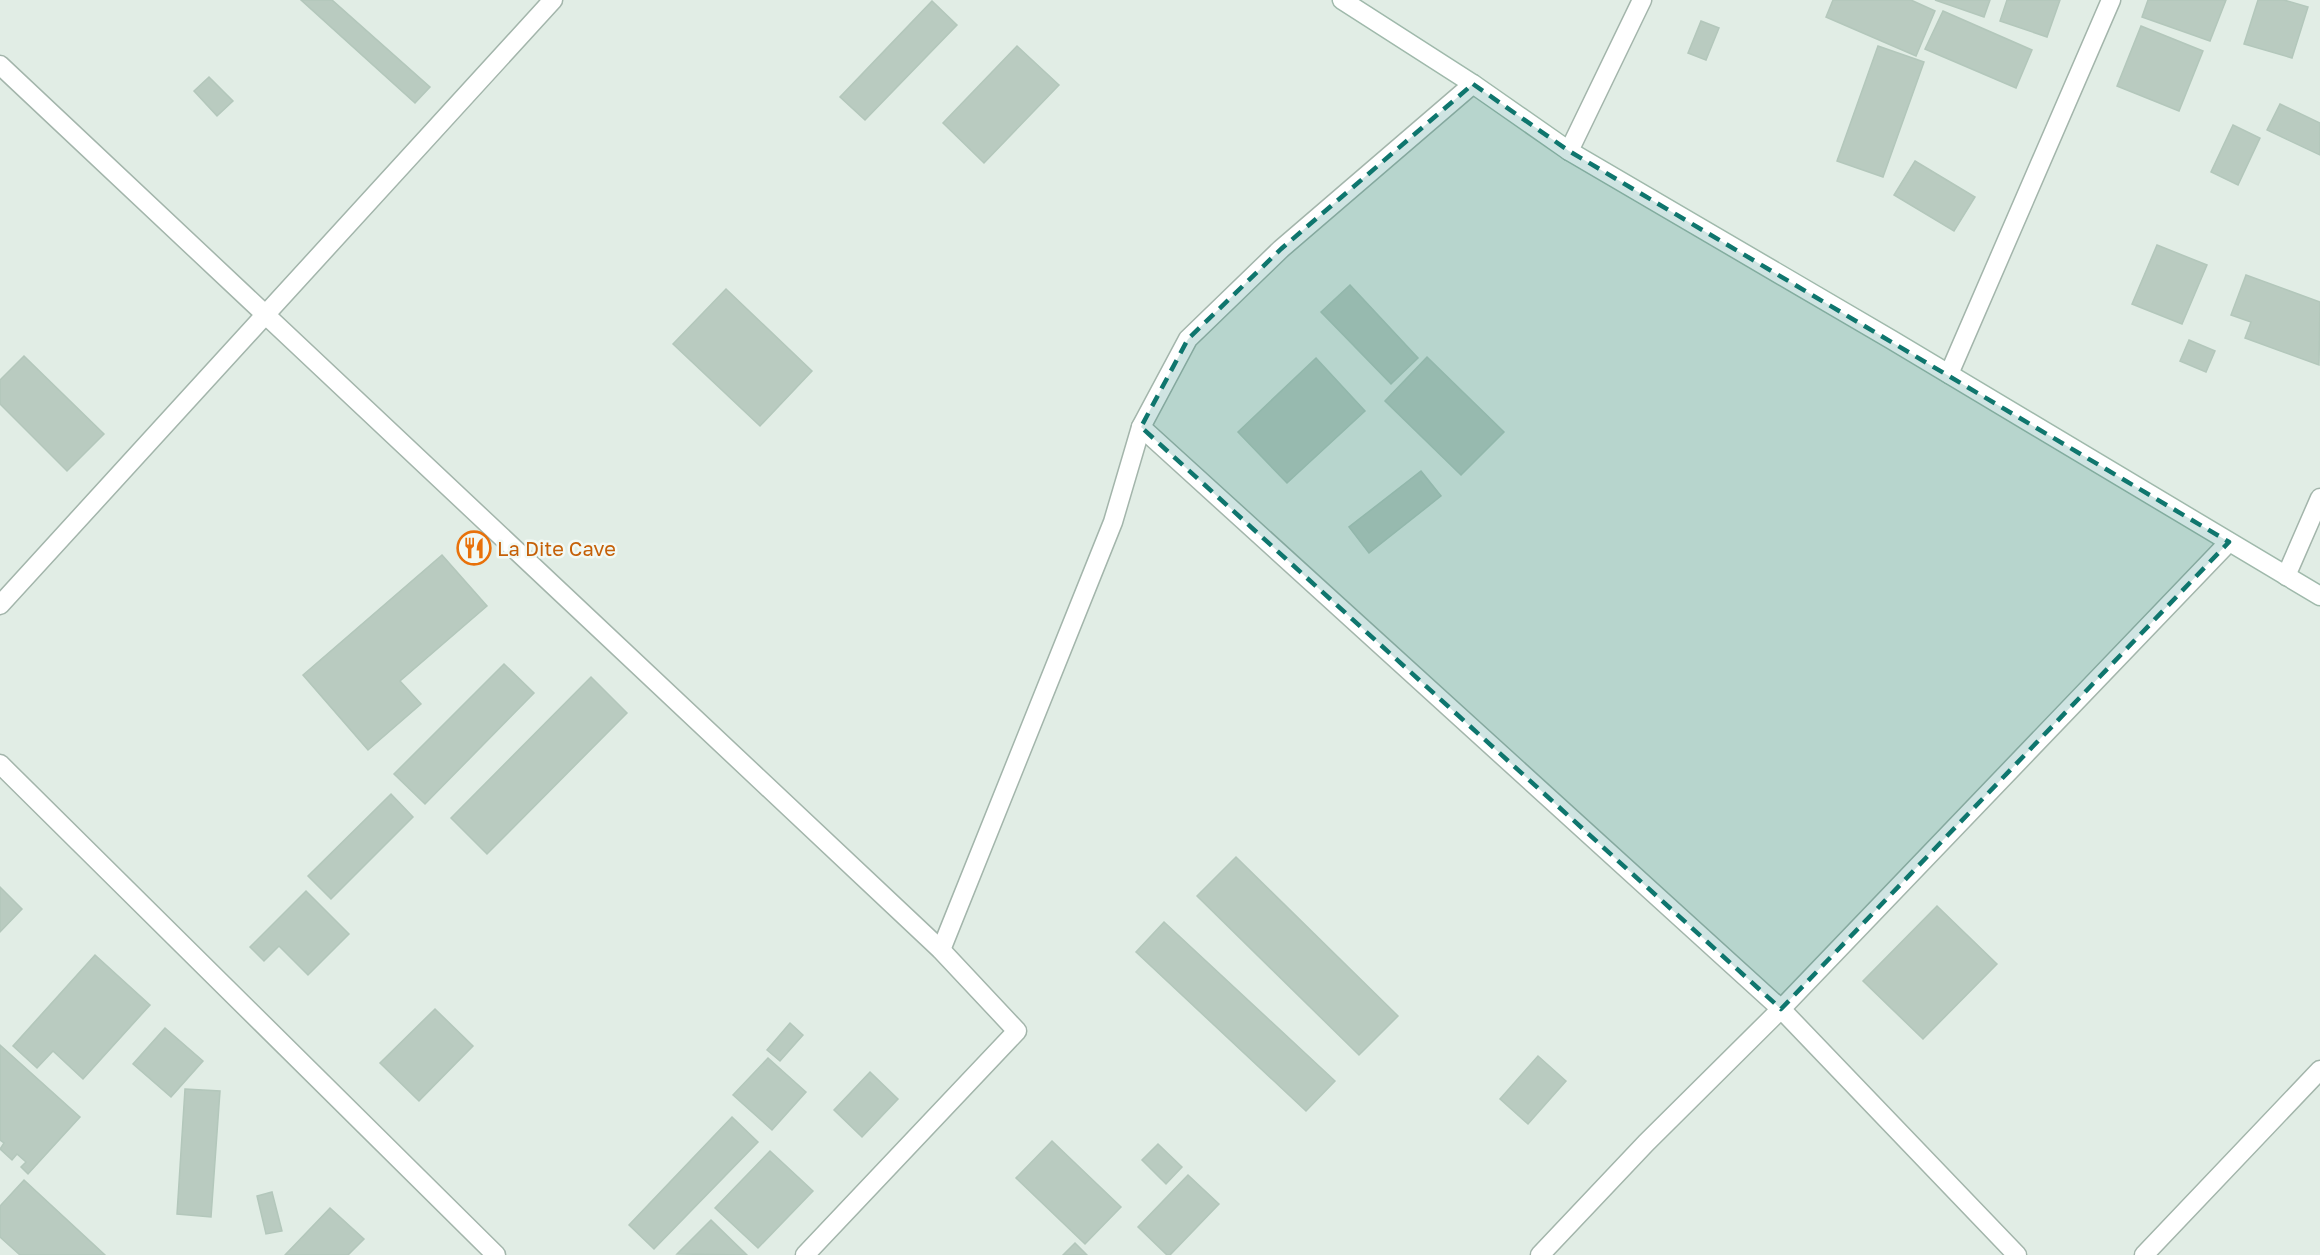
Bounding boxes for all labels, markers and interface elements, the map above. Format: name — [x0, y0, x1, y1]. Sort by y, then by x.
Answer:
restaurant icon: La Dite Cave — [456, 530, 492, 566]
place label: La Dite Cave — [497, 536, 616, 560]

